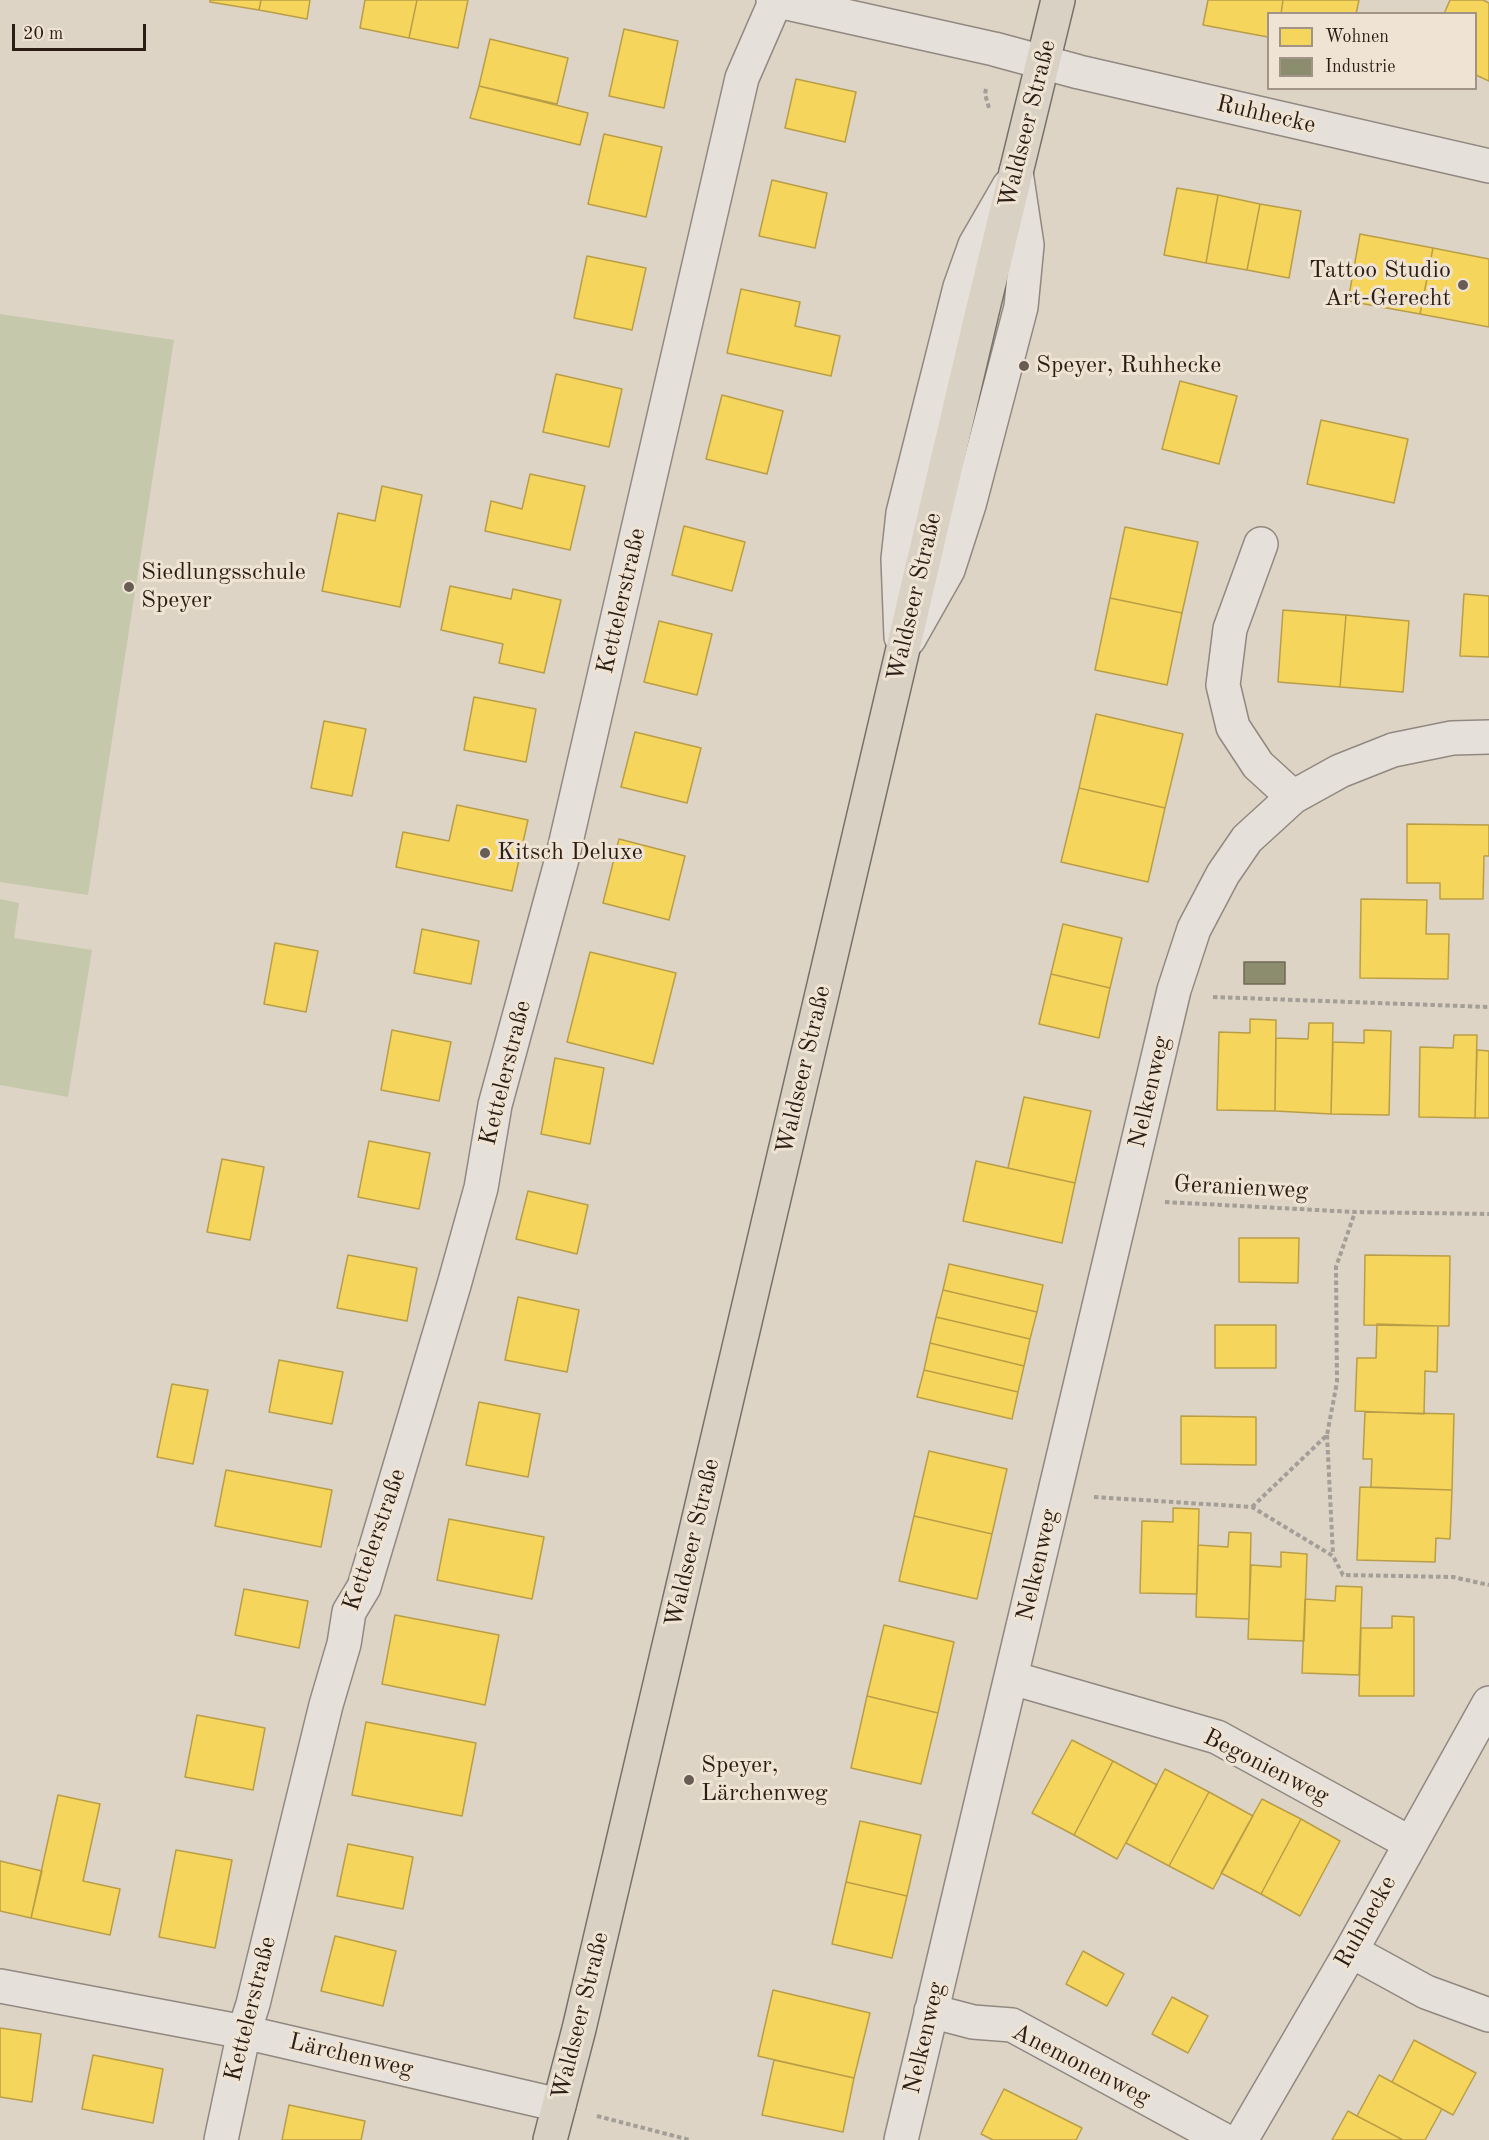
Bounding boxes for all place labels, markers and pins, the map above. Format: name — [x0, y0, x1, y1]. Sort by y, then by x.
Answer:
place label: Tattoo Studio Art-Gerecht — [1309, 257, 1451, 313]
marker: Tattoo Studio Art-Gerecht — [1456, 278, 1470, 292]
place label: Speyer, Ruhhecke — [1036, 352, 1221, 380]
marker: Speyer, Ruhhecke — [1017, 359, 1031, 373]
place label: Siedlungsschule Speyer — [141, 559, 306, 615]
marker: Siedlungsschule Speyer — [122, 580, 136, 594]
place label: Kitsch Deluxe — [497, 839, 643, 867]
marker: Kitsch Deluxe — [478, 846, 492, 860]
place label: Speyer, Lärchenweg — [701, 1752, 828, 1808]
marker: Speyer, Lärchenweg — [682, 1773, 696, 1787]

